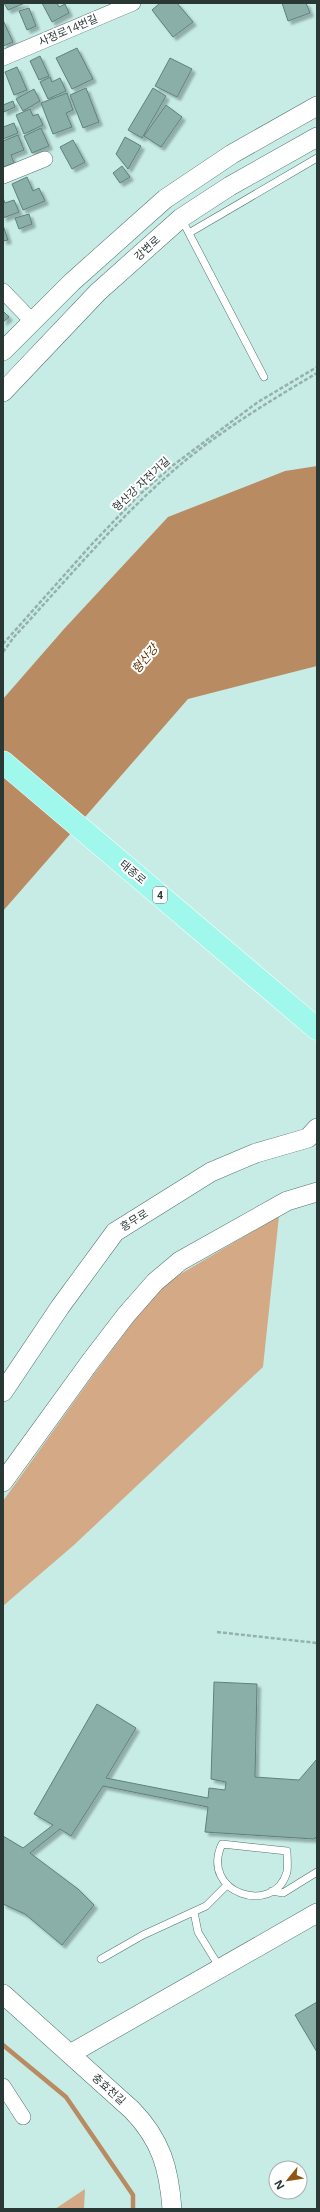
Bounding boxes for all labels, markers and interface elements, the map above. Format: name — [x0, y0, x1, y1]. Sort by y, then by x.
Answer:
street label: 사정로14번길 — [36, 10, 100, 49]
street label: 강변로 — [130, 232, 163, 263]
street label: 형산강 자전거길 — [109, 453, 173, 514]
water label: 형산강 — [127, 639, 163, 677]
street label: 태종로 — [117, 856, 150, 887]
road number: 4 — [153, 887, 167, 903]
street label: 흥무로 — [117, 1205, 151, 1234]
street label: 충효천길 — [89, 2070, 129, 2108]
north arrow — [268, 2160, 308, 2200]
text: N — [270, 2178, 288, 2193]

